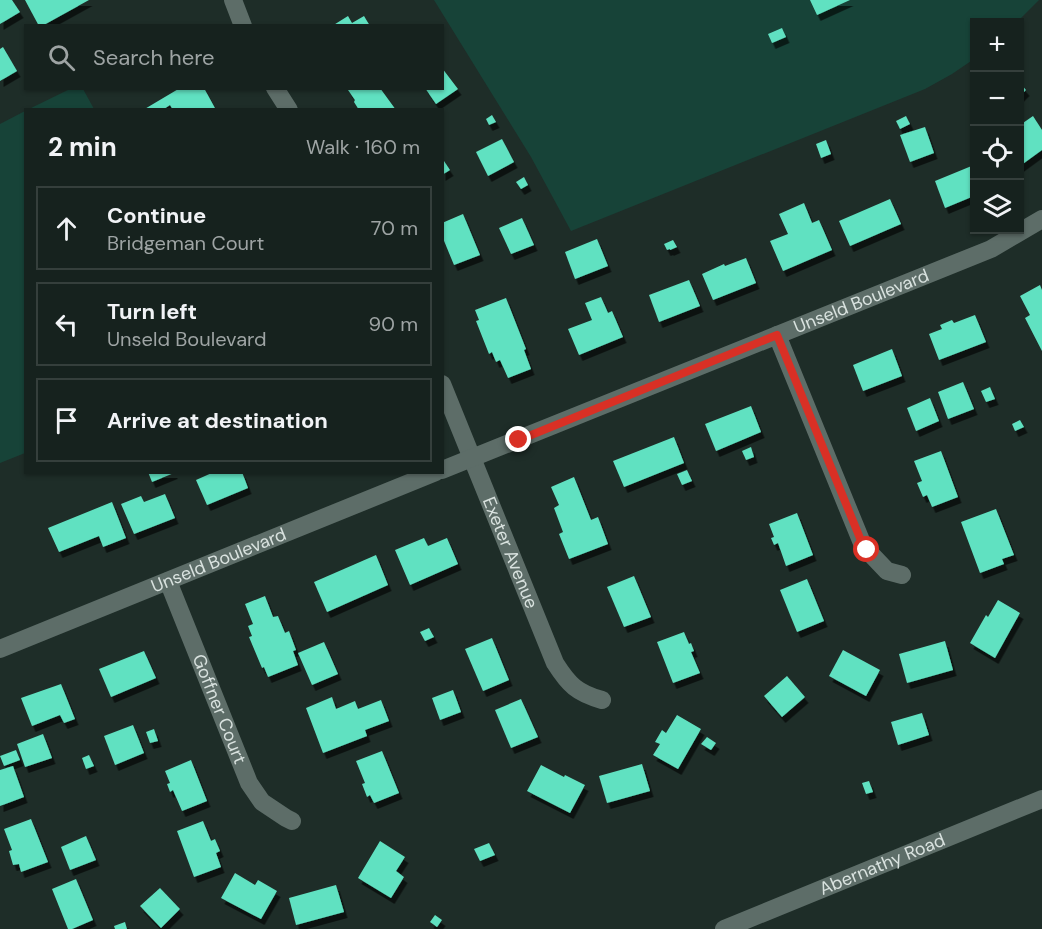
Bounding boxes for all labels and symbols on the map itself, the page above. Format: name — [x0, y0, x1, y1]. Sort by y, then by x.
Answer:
street label: Unseld Boulevard — [790, 263, 932, 339]
route end — [505, 426, 531, 452]
street label: Exeter Avenue — [477, 493, 544, 612]
street label: Unseld Boulevard — [148, 522, 290, 598]
route start — [853, 536, 879, 562]
street label: Goffner Court — [187, 651, 252, 768]
street label: Abernathy Road — [816, 828, 949, 901]

